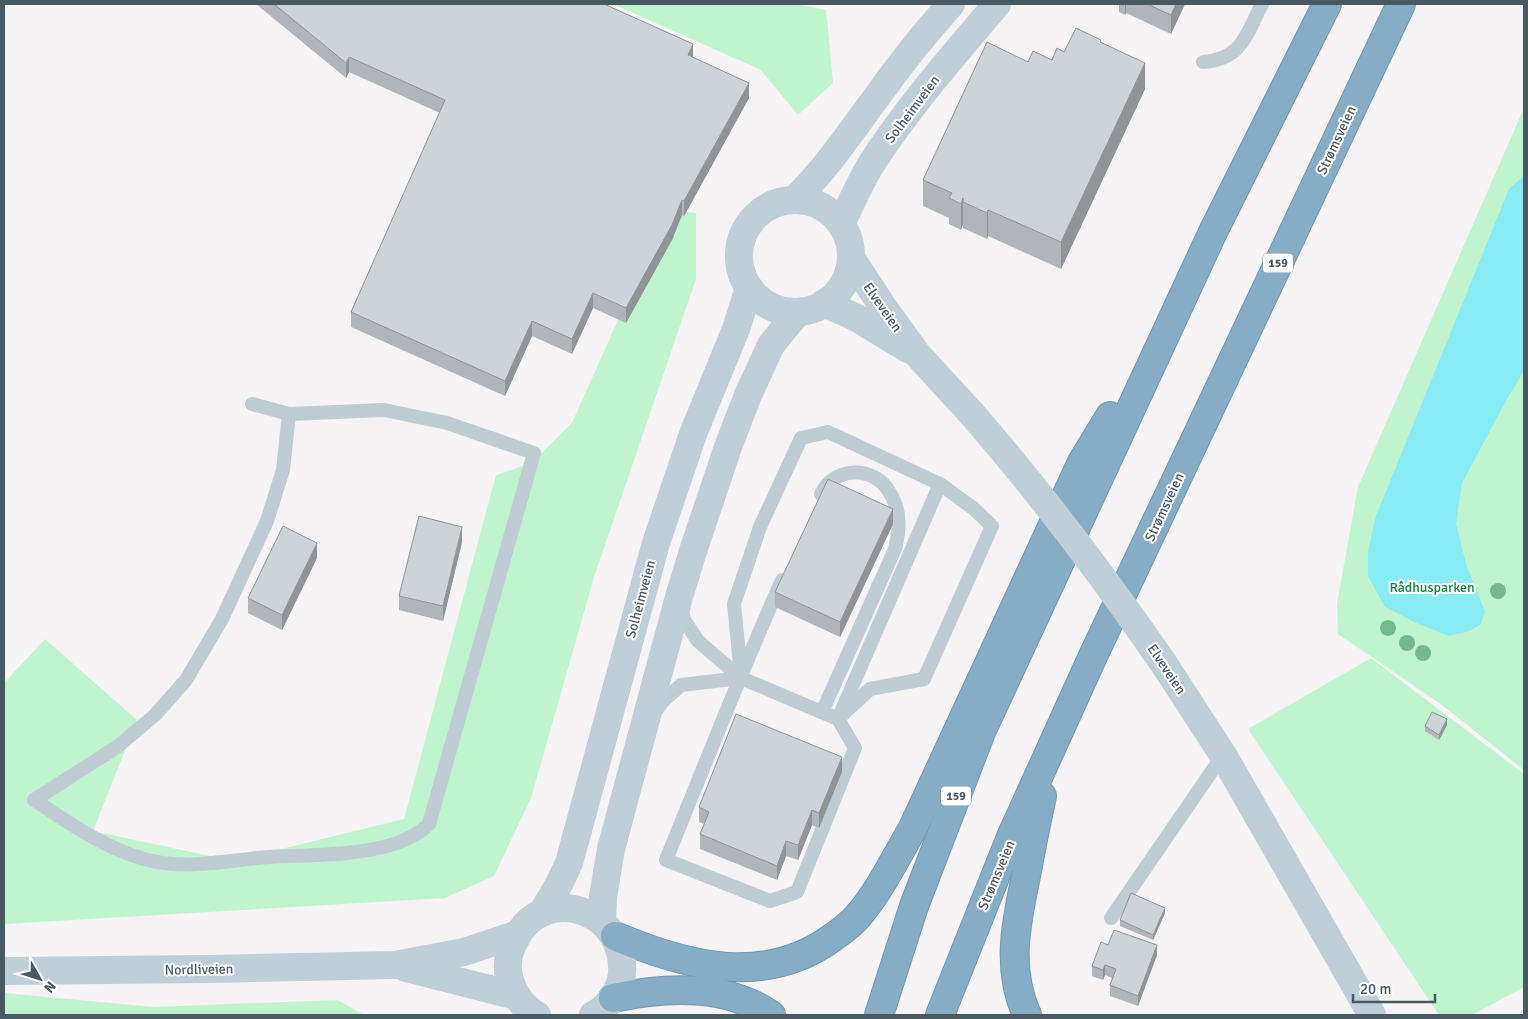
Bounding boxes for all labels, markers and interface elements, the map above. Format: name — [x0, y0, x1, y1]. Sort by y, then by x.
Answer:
street label: Solheimveien — [881, 72, 943, 146]
street label: Strømsveien — [1313, 103, 1360, 177]
road number: 159 — [1263, 254, 1293, 272]
street label: Elveveien — [859, 279, 906, 335]
street label: Strømsveien — [1141, 470, 1188, 544]
street label: Solheimveien — [622, 558, 659, 640]
park label: Rådhusparken — [1389, 579, 1475, 596]
street label: Elveveien — [1144, 641, 1189, 697]
road number: 159 — [941, 786, 971, 806]
street label: Strømsveien — [974, 838, 1019, 912]
north arrow — [15, 954, 65, 1004]
street label: Nordliveien — [165, 960, 233, 979]
scale bar — [1353, 972, 1436, 1004]
text: N — [40, 978, 59, 996]
text: 20 m — [1360, 980, 1391, 998]

